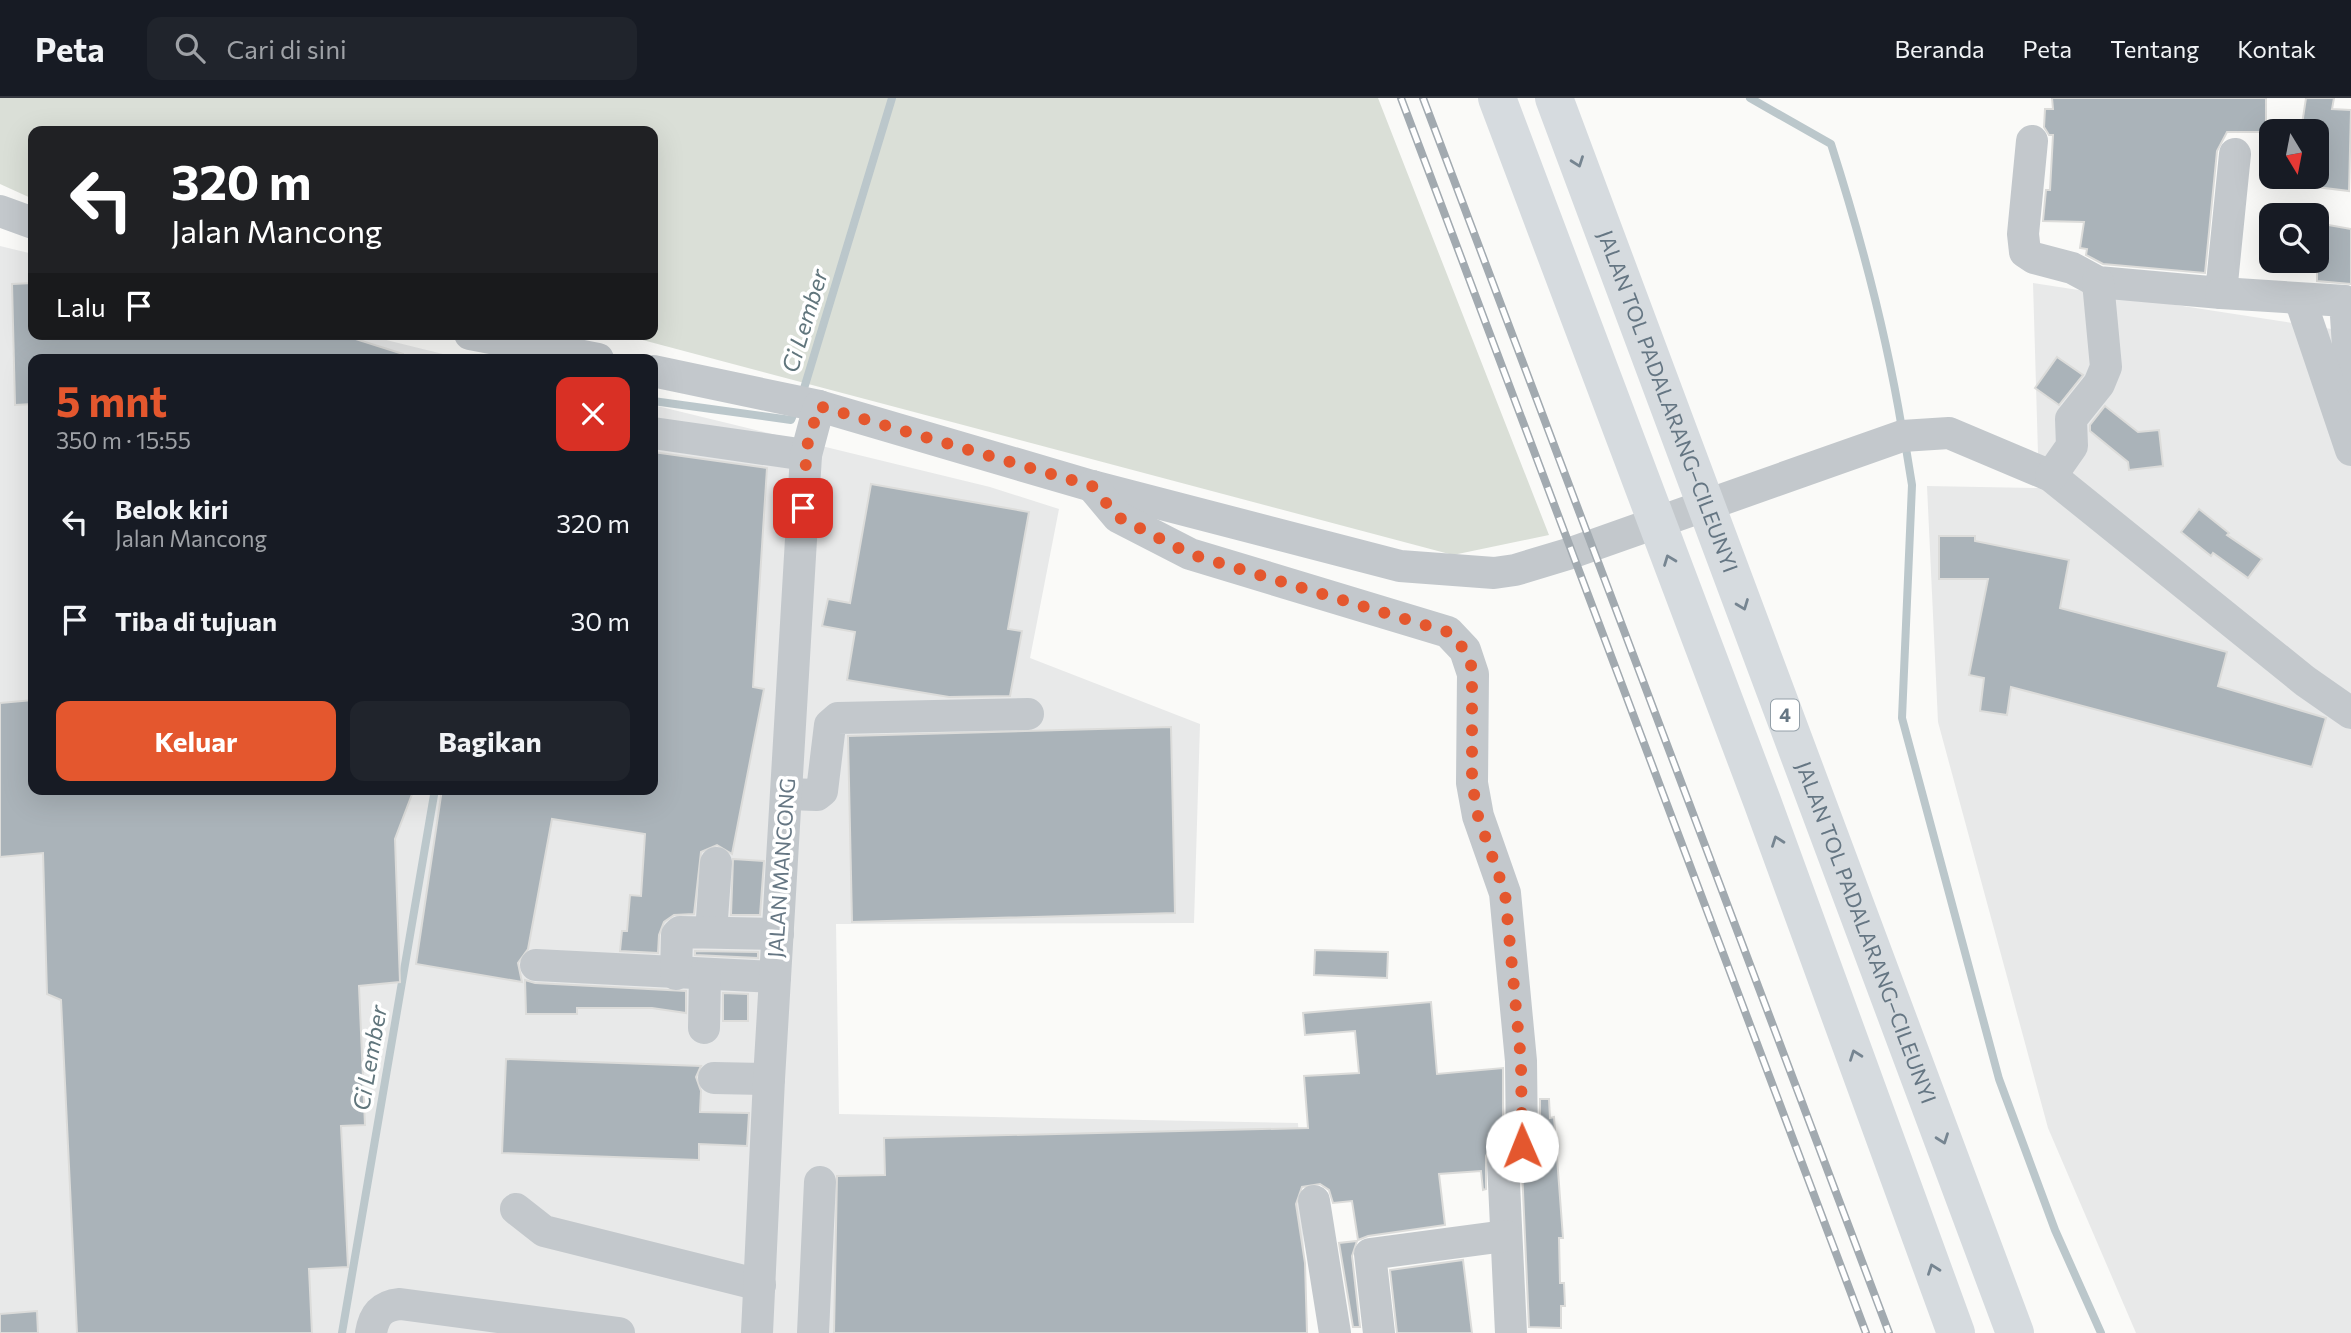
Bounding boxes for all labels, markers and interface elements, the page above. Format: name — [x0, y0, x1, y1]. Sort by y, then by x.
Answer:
search box — [147, 17, 637, 80]
text: Peta — [35, 28, 105, 69]
icon: search — [171, 29, 209, 67]
text: Cari di sini — [227, 33, 347, 64]
text: Beranda — [1894, 34, 1985, 63]
text: Peta — [2023, 34, 2072, 63]
text: Tentang — [2110, 34, 2199, 63]
text: Kontak — [2237, 34, 2316, 63]
north arrow — [2259, 119, 2329, 189]
map controls — [2259, 119, 2329, 273]
text: 320 m — [171, 150, 312, 210]
icon: left — [56, 154, 147, 245]
one-way arrow — [1570, 155, 1584, 167]
button: search — [2259, 203, 2329, 273]
text: Jalan Mancong — [171, 210, 382, 250]
street label: JALAN TOL PADALARANG–CILEUNYI — [1593, 226, 1744, 576]
water label: Ci Lember — [775, 265, 833, 376]
icon: arrive — [120, 287, 158, 325]
text: Lalu — [56, 291, 106, 322]
text: 5 mnt — [56, 374, 167, 426]
button: close — [556, 377, 630, 451]
text: 350 m · 15:55 — [56, 426, 191, 454]
pin — [773, 478, 833, 538]
icon: arrive — [784, 489, 822, 527]
text: Belok kiri — [115, 493, 229, 524]
icon: left — [56, 503, 94, 541]
text: 320 m — [556, 507, 630, 538]
text: Jalan Mancong — [115, 524, 267, 552]
one-way arrow — [1664, 555, 1678, 567]
one-way arrow — [1735, 598, 1749, 610]
icon: arrive — [56, 601, 94, 639]
text: Tiba di tujuan — [115, 605, 277, 636]
text: 30 m — [571, 605, 630, 636]
road number: 4 — [1771, 700, 1799, 730]
button: Keluar — [56, 701, 336, 781]
button: Bagikan — [350, 701, 630, 781]
street label: JALAN TOL PADALARANG–CILEUNYI — [1792, 758, 1942, 1107]
street label: JALAN MANCONG — [762, 777, 799, 959]
one-way arrow — [1771, 836, 1785, 848]
water label: Ci Lember — [346, 1002, 392, 1113]
one-way arrow — [1849, 1050, 1863, 1062]
position arrow — [1485, 1109, 1559, 1183]
one-way arrow — [1934, 1133, 1948, 1145]
one-way arrow — [1927, 1264, 1941, 1276]

